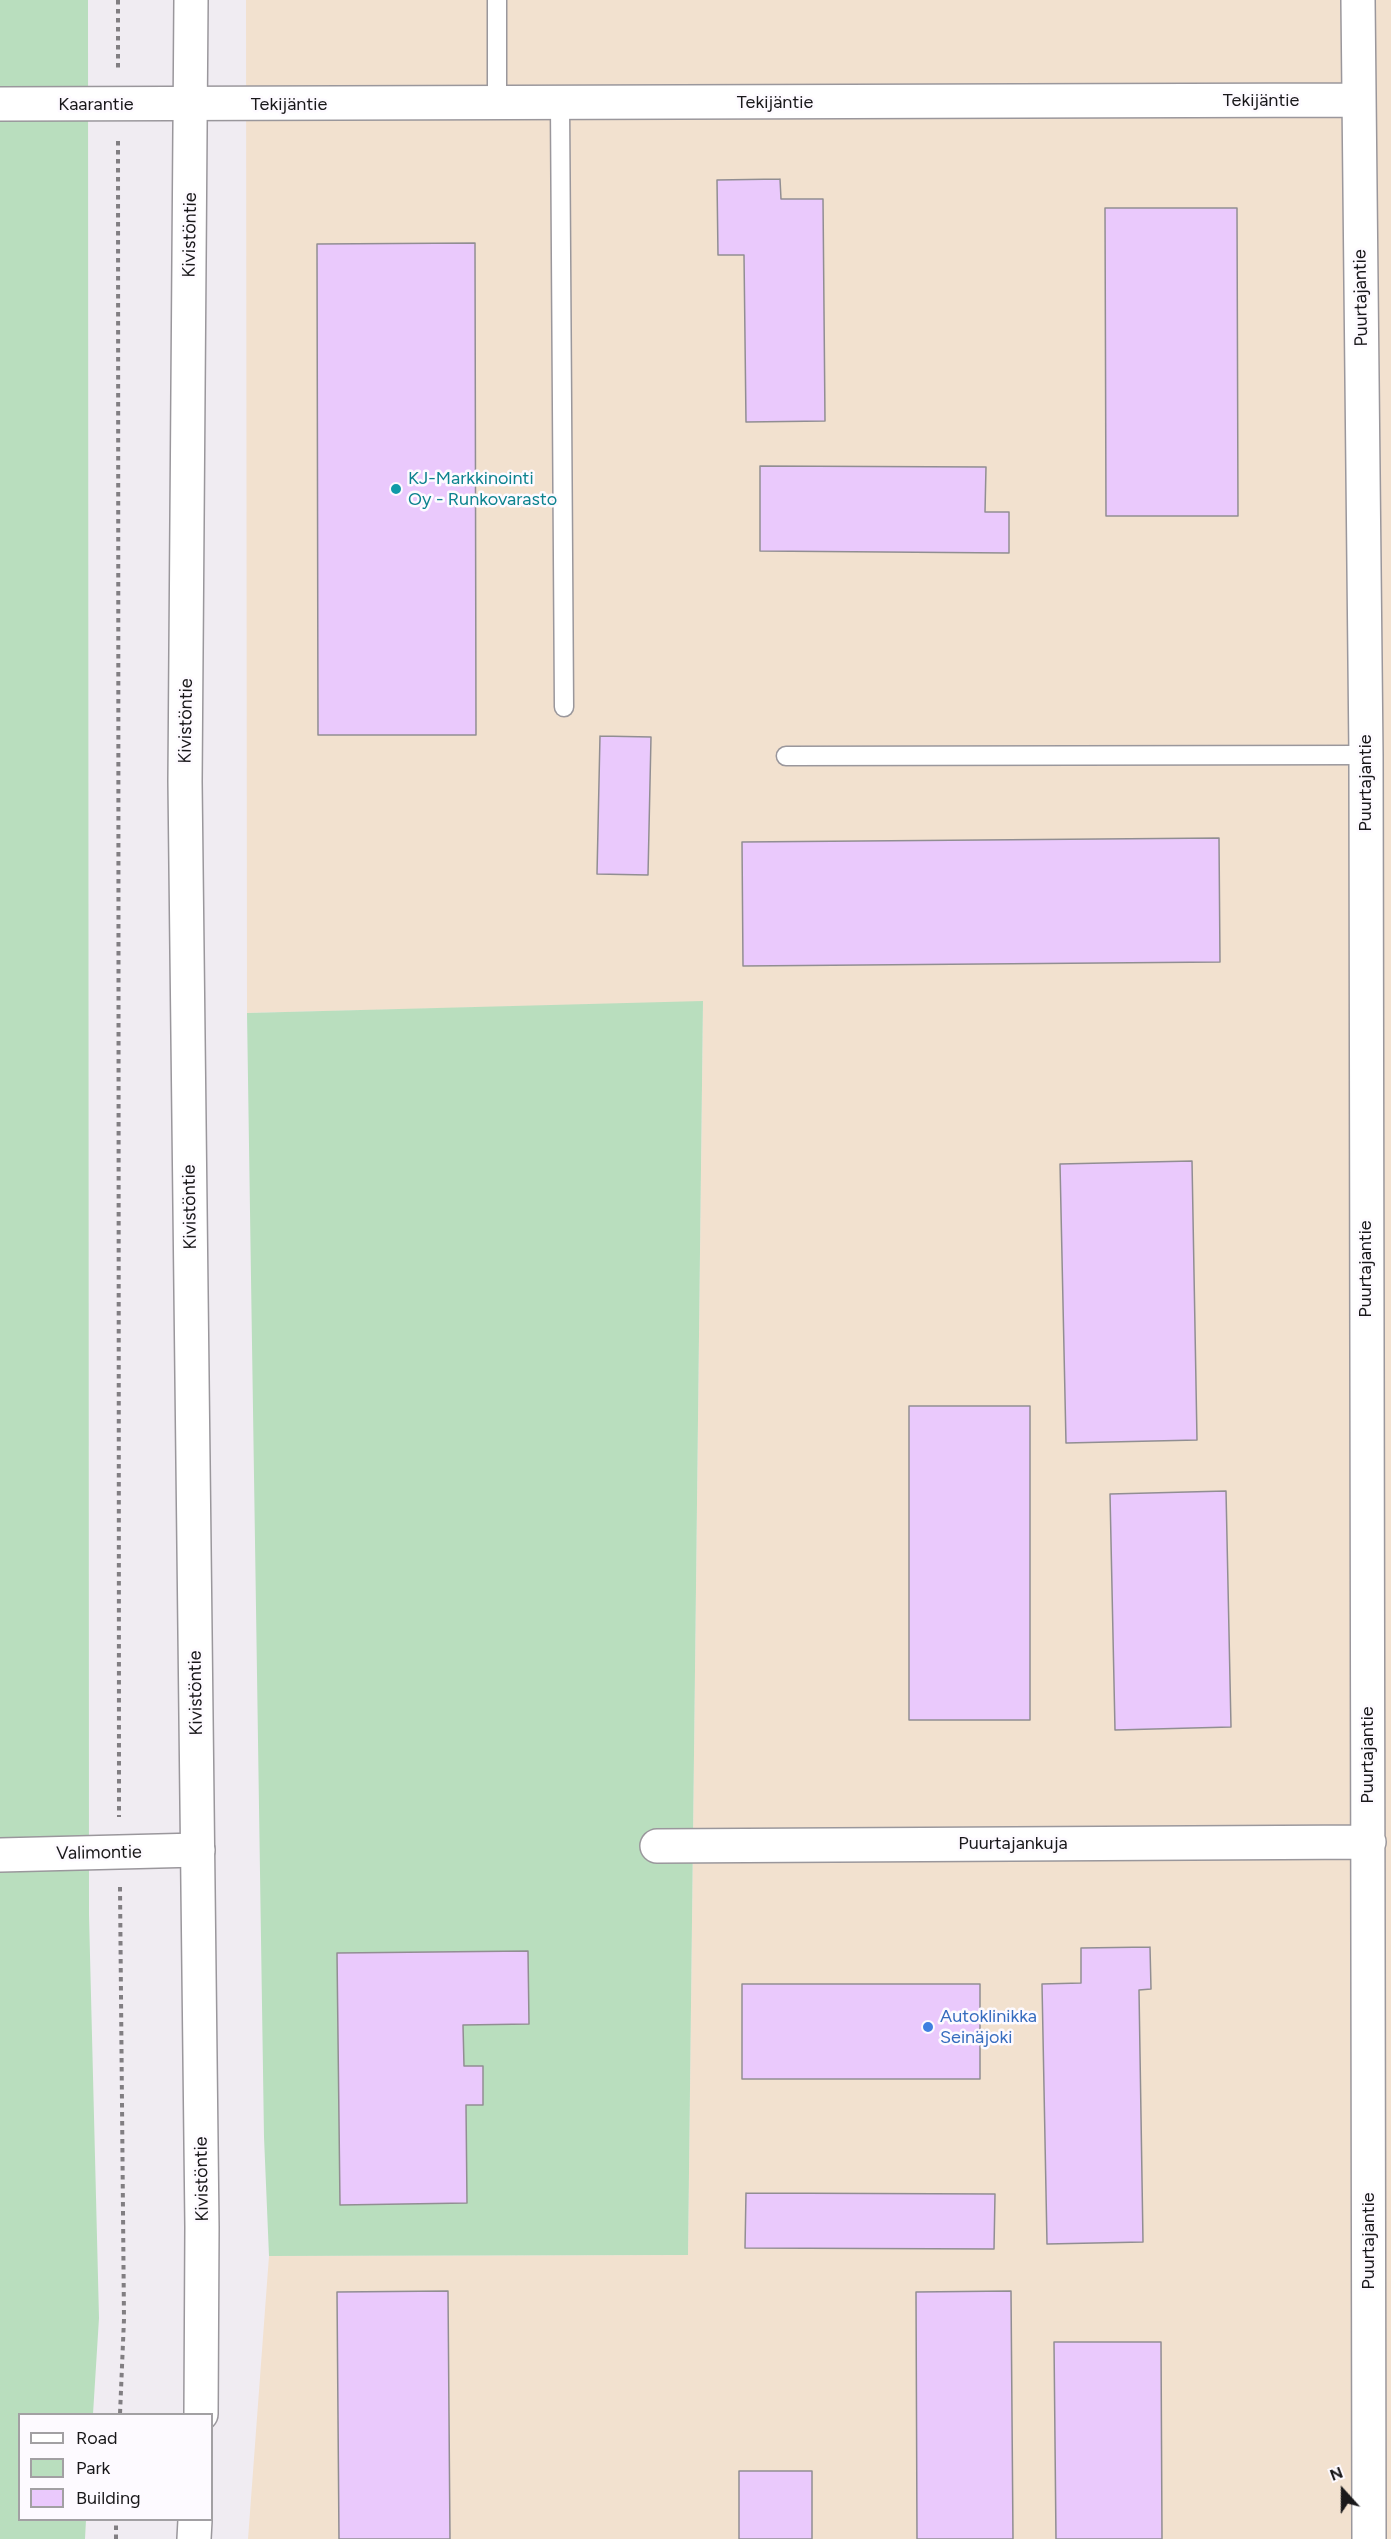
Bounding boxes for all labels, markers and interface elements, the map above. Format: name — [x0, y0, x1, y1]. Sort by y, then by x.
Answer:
street label: Tekijäntie — [1223, 90, 1299, 112]
street label: Tekijäntie — [737, 92, 813, 114]
street label: Kaarantie — [58, 94, 134, 116]
street label: Tekijäntie — [251, 94, 327, 116]
street label: Kivistöntie — [178, 192, 202, 278]
street label: Puurtajantie — [1349, 249, 1373, 347]
place label: KJ-Markkinointi Oy - Runkovarasto — [408, 468, 557, 510]
marker: KJ-Markkinointi Oy - Runkovarasto — [389, 482, 403, 496]
street label: Kivistöntie — [174, 678, 198, 764]
street label: Puurtajantie — [1355, 734, 1377, 832]
street label: Kivistöntie — [178, 1164, 202, 1250]
street label: Puurtajantie — [1355, 1220, 1377, 1318]
street label: Kivistöntie — [184, 1650, 208, 1736]
street label: Puurtajantie — [1357, 1706, 1379, 1804]
street label: Puurtajankuja — [958, 1833, 1068, 1855]
street label: Valimontie — [56, 1841, 142, 1865]
place label: Autoklinikka Seinäjoki — [940, 2006, 1037, 2048]
marker: Autoklinikka Seinäjoki — [921, 2020, 935, 2034]
street label: Kivistöntie — [190, 2136, 214, 2222]
street label: Puurtajantie — [1358, 2192, 1380, 2290]
legend — [18, 2413, 213, 2521]
text: Road — [76, 2427, 117, 2449]
text: Park — [76, 2457, 110, 2479]
north arrow — [1313, 2461, 1373, 2521]
text: N — [1327, 2463, 1346, 2485]
text: Building — [76, 2487, 141, 2509]

